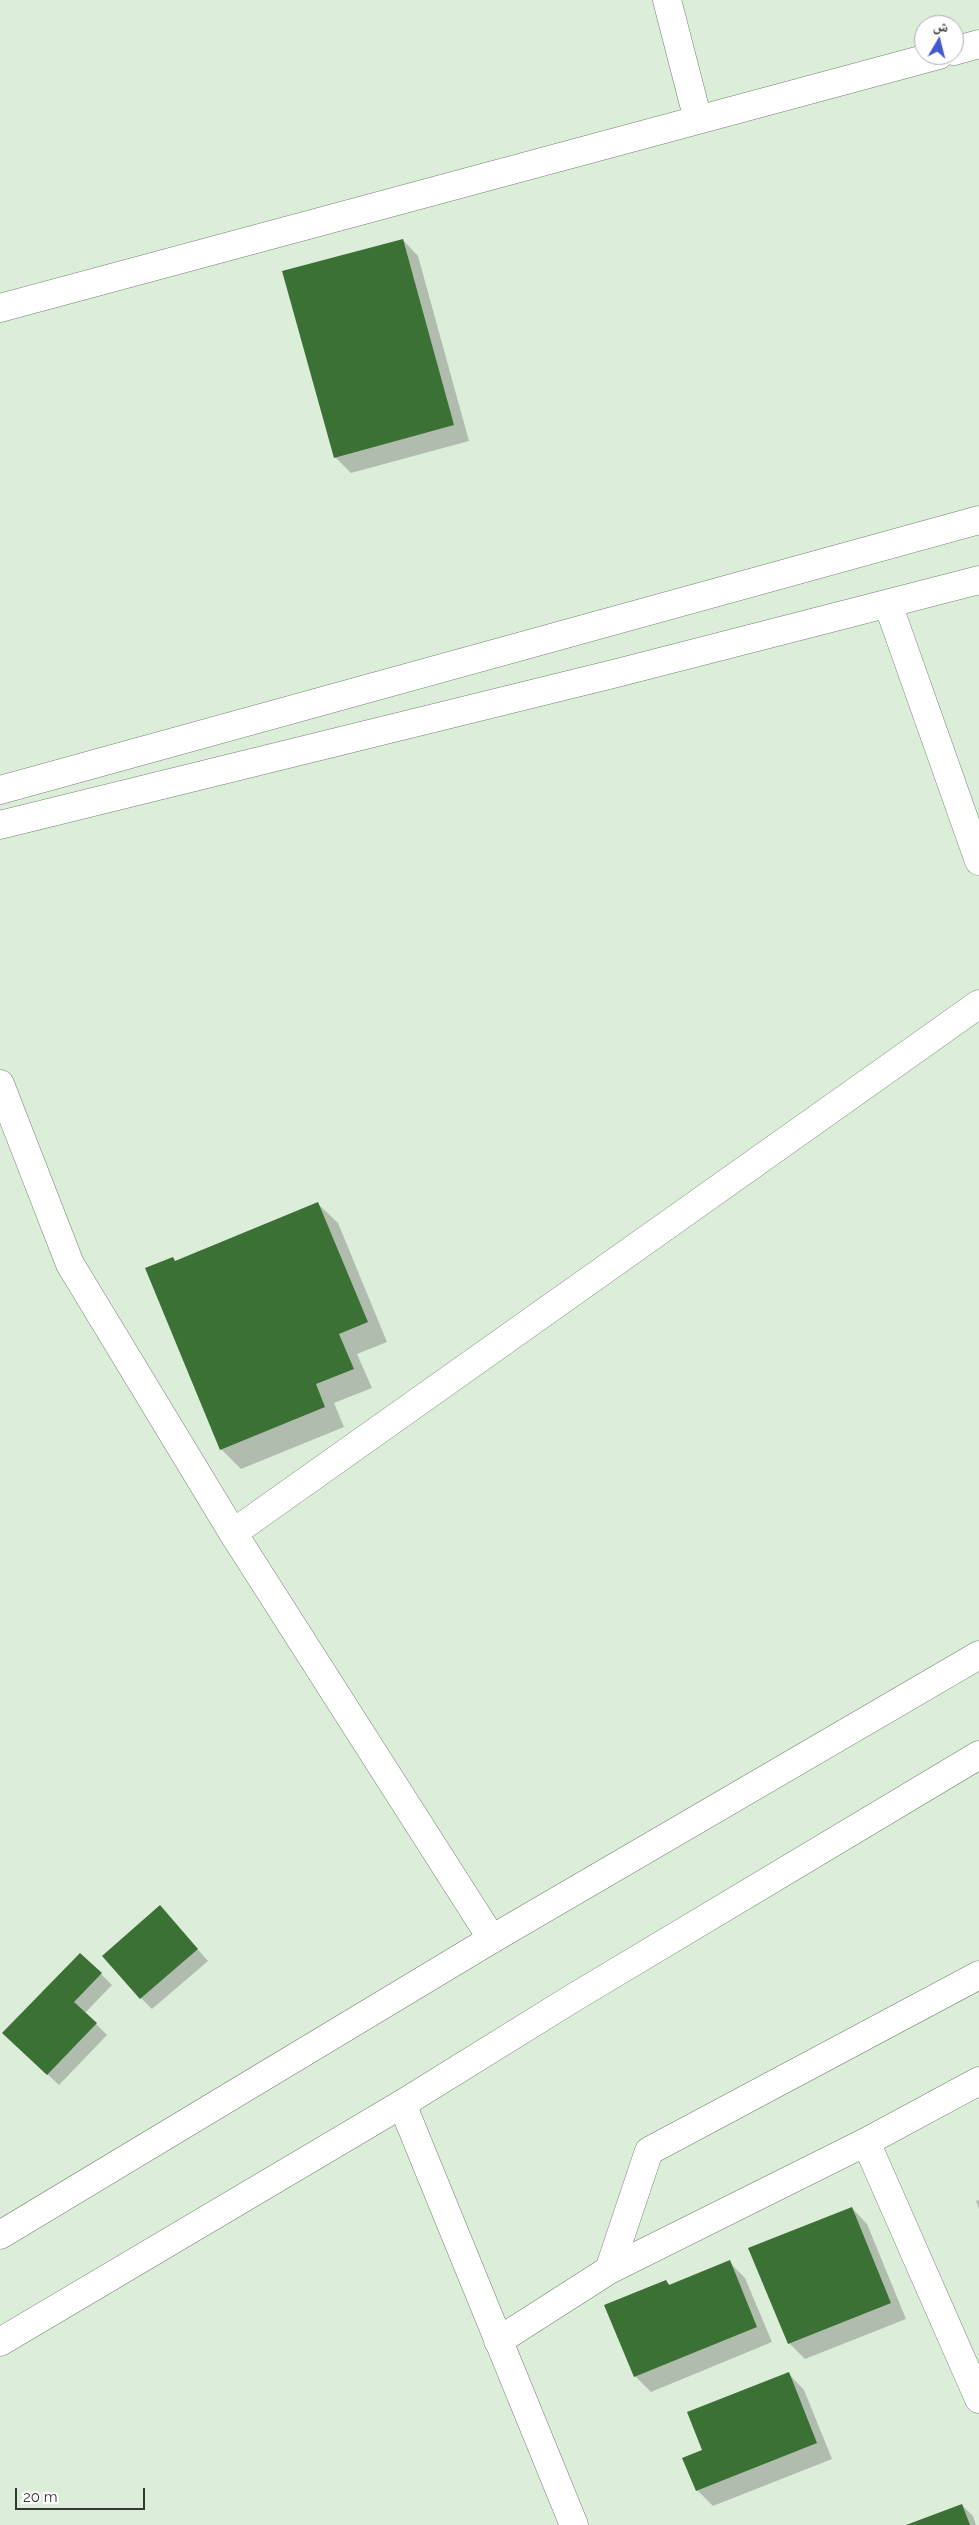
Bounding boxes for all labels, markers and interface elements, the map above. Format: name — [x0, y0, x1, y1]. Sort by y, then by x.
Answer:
north arrow — [914, 15, 964, 65]
text: ش — [932, 17, 949, 35]
scale bar — [18, 2478, 148, 2510]
text: 20 m — [23, 2488, 58, 2506]

